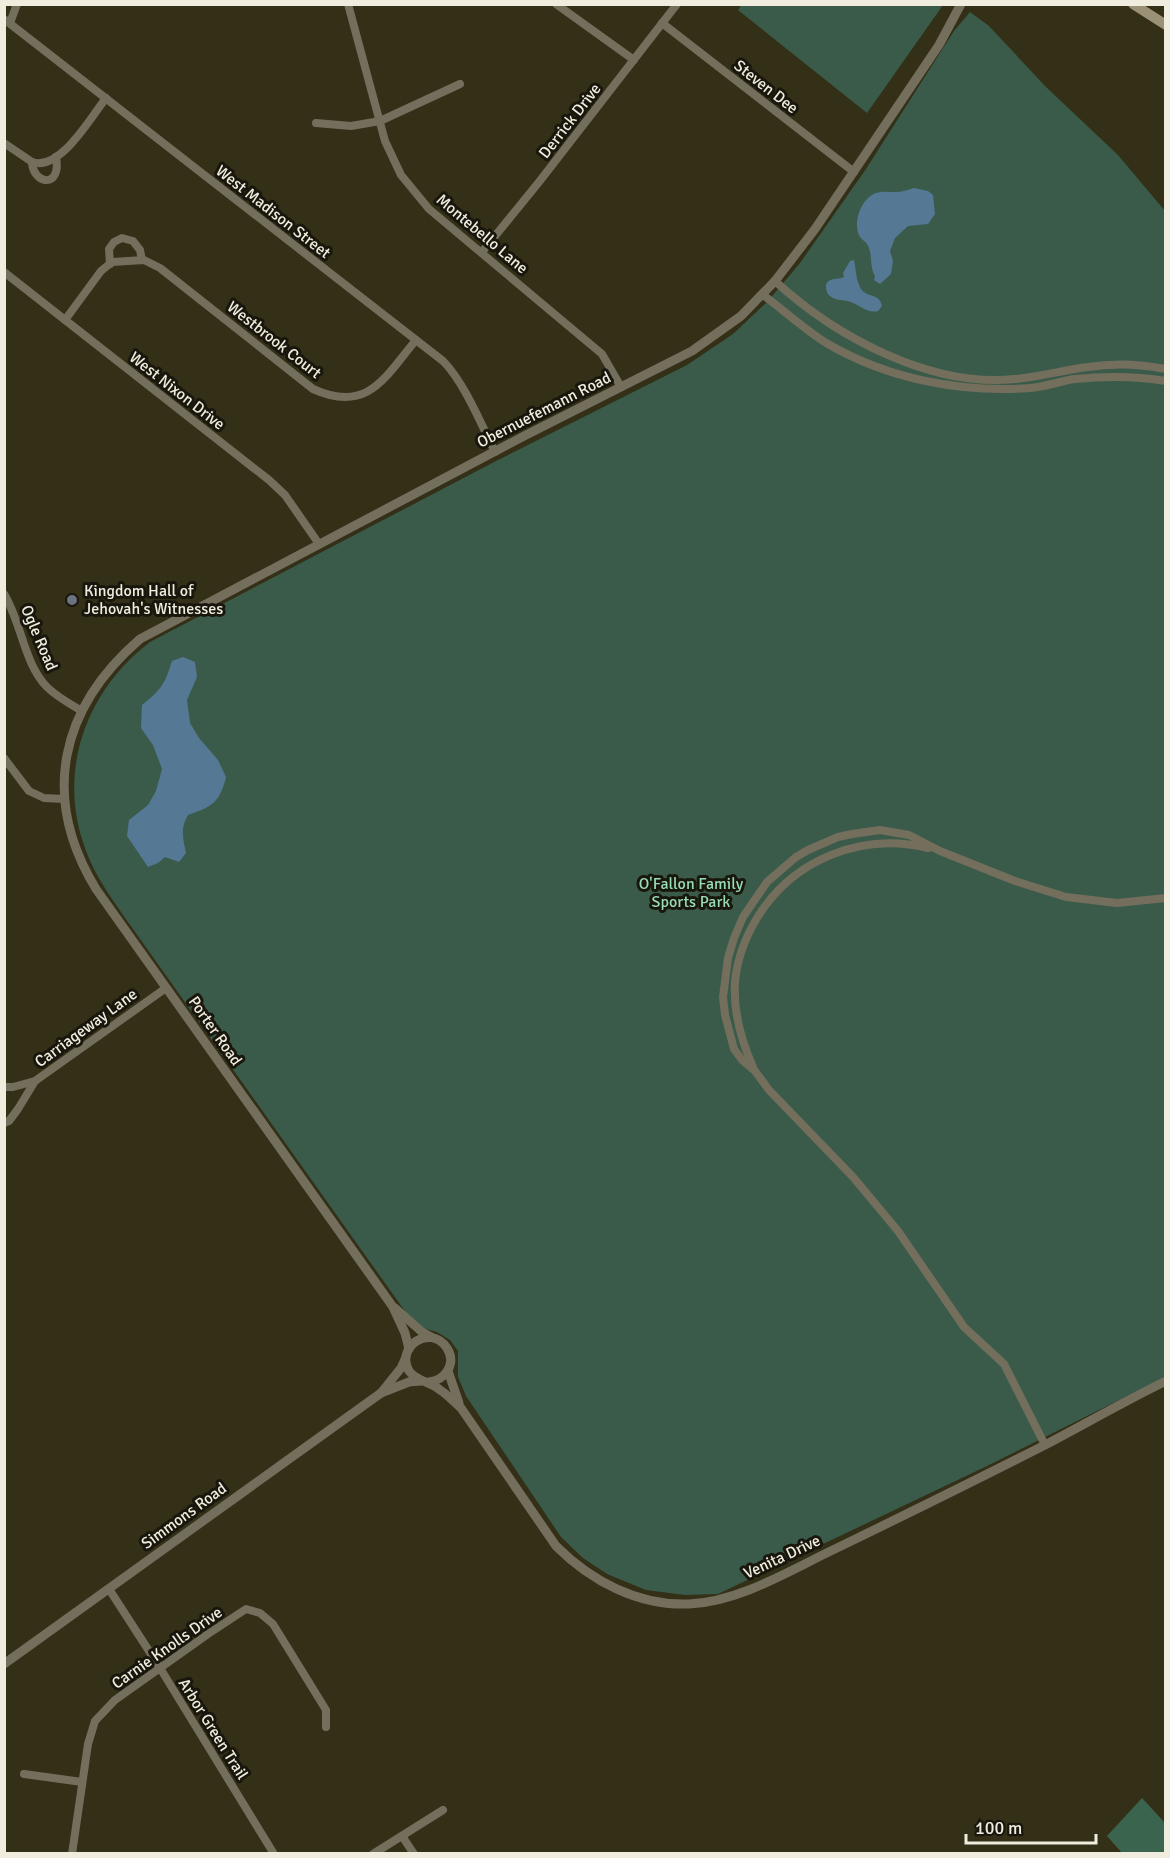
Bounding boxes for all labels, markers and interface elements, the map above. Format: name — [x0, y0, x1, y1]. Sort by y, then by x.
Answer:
street label: Steven Dee — [730, 56, 802, 118]
street label: Derrick Drive — [535, 80, 605, 162]
street label: West Madison Street — [212, 161, 335, 263]
street label: Montebello Lane — [432, 190, 532, 278]
street label: Westbrook Court — [223, 297, 325, 383]
street label: West Nixon Drive — [125, 348, 229, 434]
street label: Obernuefemann Road — [474, 368, 614, 452]
place label: Kingdom Hall of Jehovah's Witnesses — [84, 581, 223, 619]
marker: Kingdom Hall of Jehovah's Witnesses — [65, 593, 79, 607]
street label: Ogle Road — [16, 602, 62, 674]
park label: O'Fallon Family Sports Park — [639, 874, 744, 912]
street label: Carriageway Lane — [31, 984, 141, 1072]
street label: Porter Road — [184, 992, 246, 1070]
street label: Simmons Road — [137, 1478, 231, 1554]
street label: Venita Drive — [740, 1531, 824, 1583]
street label: Carnie Knolls Drive — [108, 1602, 226, 1694]
street label: Arbor Green Trail — [174, 1675, 252, 1784]
scale bar — [966, 1807, 1096, 1845]
text: 100 m — [975, 1817, 1022, 1839]

